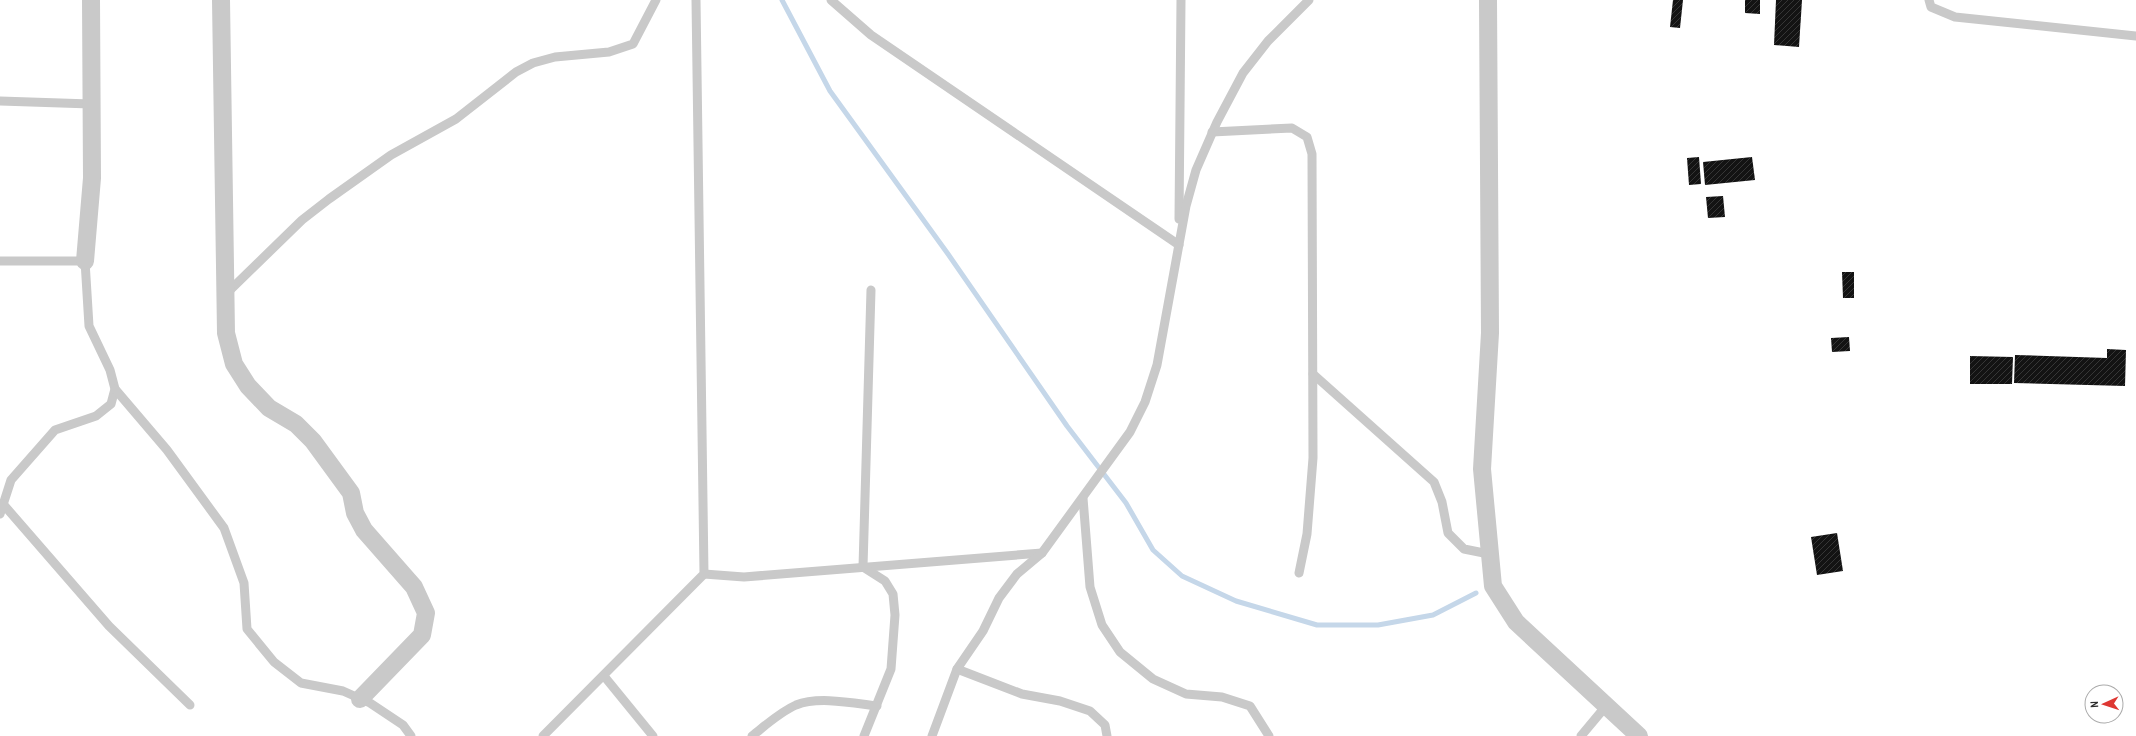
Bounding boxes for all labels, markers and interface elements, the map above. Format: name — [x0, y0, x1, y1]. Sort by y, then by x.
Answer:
north arrow — [2084, 684, 2124, 724]
text: N — [2087, 701, 2101, 708]

